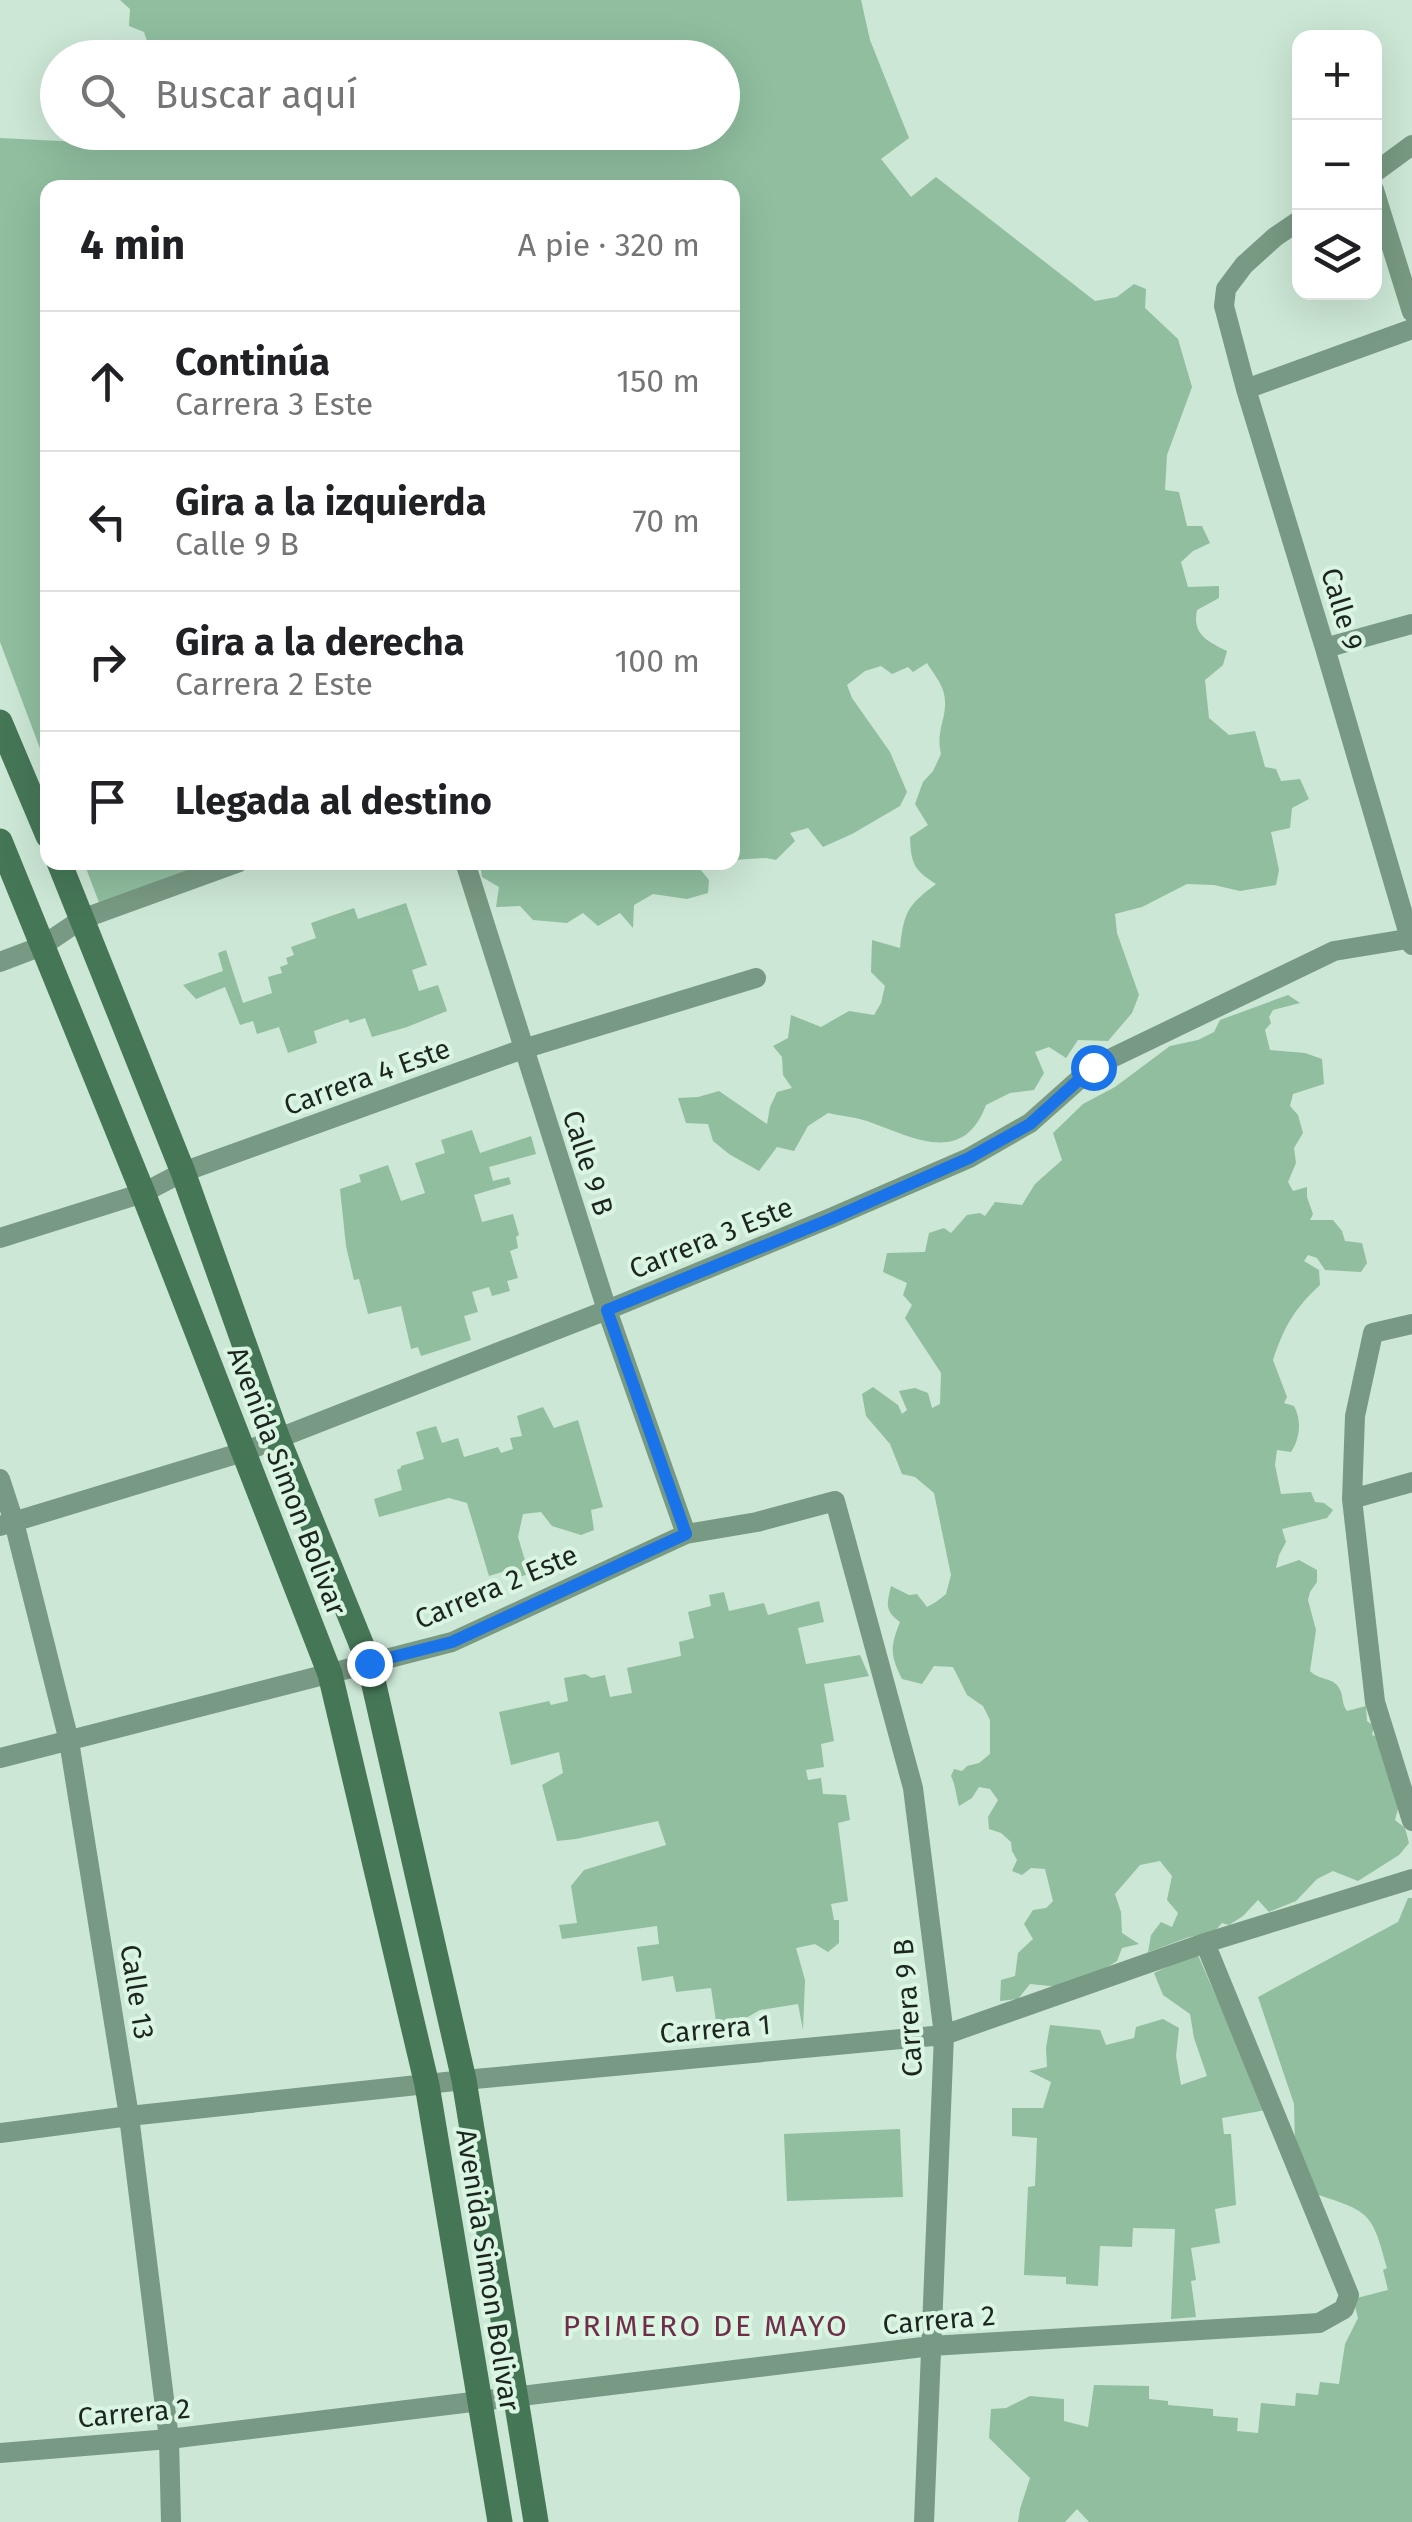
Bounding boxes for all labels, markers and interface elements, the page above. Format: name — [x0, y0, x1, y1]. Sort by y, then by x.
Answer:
map controls — [1292, 30, 1382, 300]
button: + — [1292, 30, 1382, 120]
search box — [40, 40, 740, 150]
icon: search — [75, 68, 130, 123]
text: Buscar aquí — [155, 72, 357, 118]
button: − — [1292, 120, 1382, 210]
button: layers — [1292, 210, 1382, 300]
text: 4 min — [80, 220, 185, 270]
text: A pie · 320 m — [518, 226, 700, 264]
text: Continúa — [175, 339, 330, 385]
icon: ahead — [80, 354, 135, 409]
text: 150 m — [616, 362, 700, 400]
text: Carrera 3 Este — [175, 385, 373, 423]
text: Gira a la izquierda — [175, 479, 487, 525]
icon: left — [80, 494, 135, 549]
text: 70 m — [632, 502, 700, 540]
text: Calle 9 B — [175, 525, 299, 563]
street label: Calle 9 — [1314, 564, 1370, 654]
text: Gira a la derecha — [175, 619, 465, 665]
icon: right — [80, 634, 135, 689]
text: 100 m — [615, 642, 700, 680]
text: Carrera 2 Este — [175, 665, 373, 703]
icon: arrive — [80, 774, 135, 829]
text: Llegada al destino — [175, 778, 492, 824]
street label: Carrera 4 Este — [279, 1032, 455, 1122]
route start — [1071, 1045, 1117, 1091]
street label: Calle 9 B — [556, 1106, 620, 1220]
street label: Carrera 3 Este — [624, 1190, 798, 1286]
street label: Avenida Simon Bolivar — [221, 1342, 354, 1620]
street label: Carrera 2 Este — [410, 1538, 582, 1636]
route end — [347, 1641, 393, 1687]
street label: Carrera 9 B — [887, 1938, 929, 2078]
street label: Calle 13 — [113, 1942, 161, 2042]
street label: Carrera 1 — [658, 2008, 772, 2050]
street label: Avenida Simon Bolivar — [449, 2127, 527, 2413]
street label: Carrera 2 — [881, 2299, 997, 2341]
district label: PRIMERO DE MAYO — [563, 2308, 849, 2344]
street label: Carrera 2 — [76, 2392, 192, 2434]

